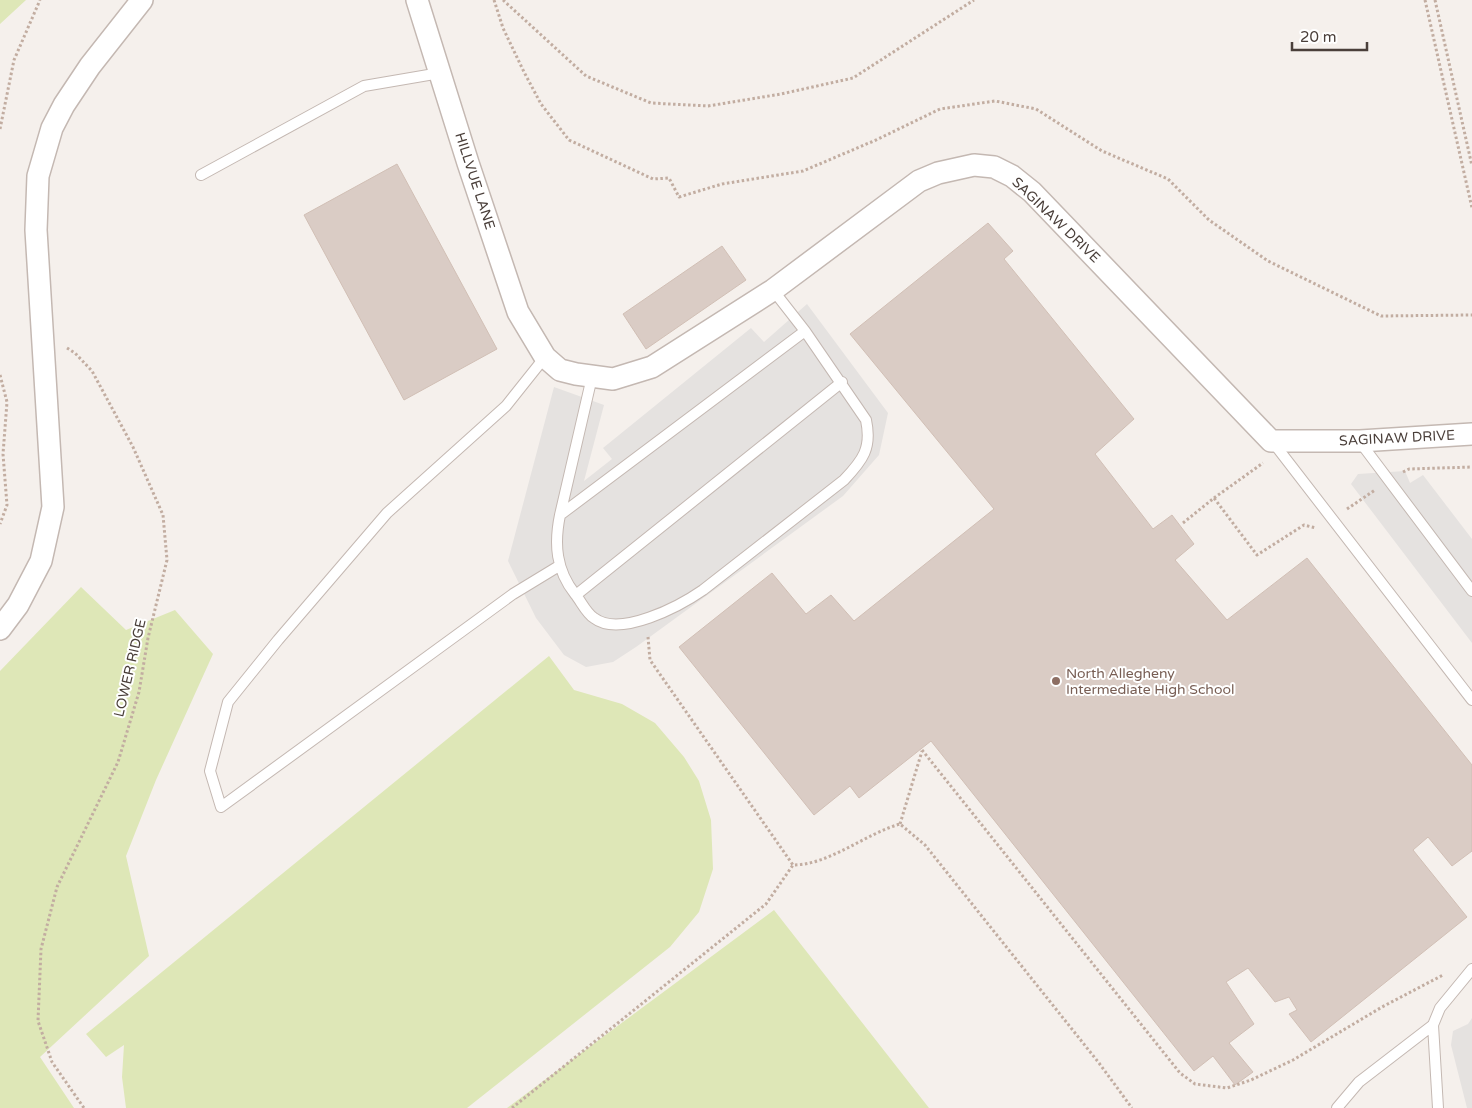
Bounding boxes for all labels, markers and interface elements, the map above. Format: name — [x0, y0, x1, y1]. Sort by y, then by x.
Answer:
scale bar — [1292, 20, 1367, 52]
text: 20 m — [1300, 28, 1337, 46]
street label: HILLVUE LANE — [451, 130, 499, 232]
street label: SAGINAW DRIVE — [1008, 174, 1104, 266]
street label: SAGINAW DRIVE — [1339, 426, 1455, 450]
street label: LOWER RIDGE — [110, 617, 150, 719]
place label: North Allegheny Intermediate High School — [1066, 665, 1234, 698]
marker: North Allegheny Intermediate High School — [1050, 675, 1062, 687]

